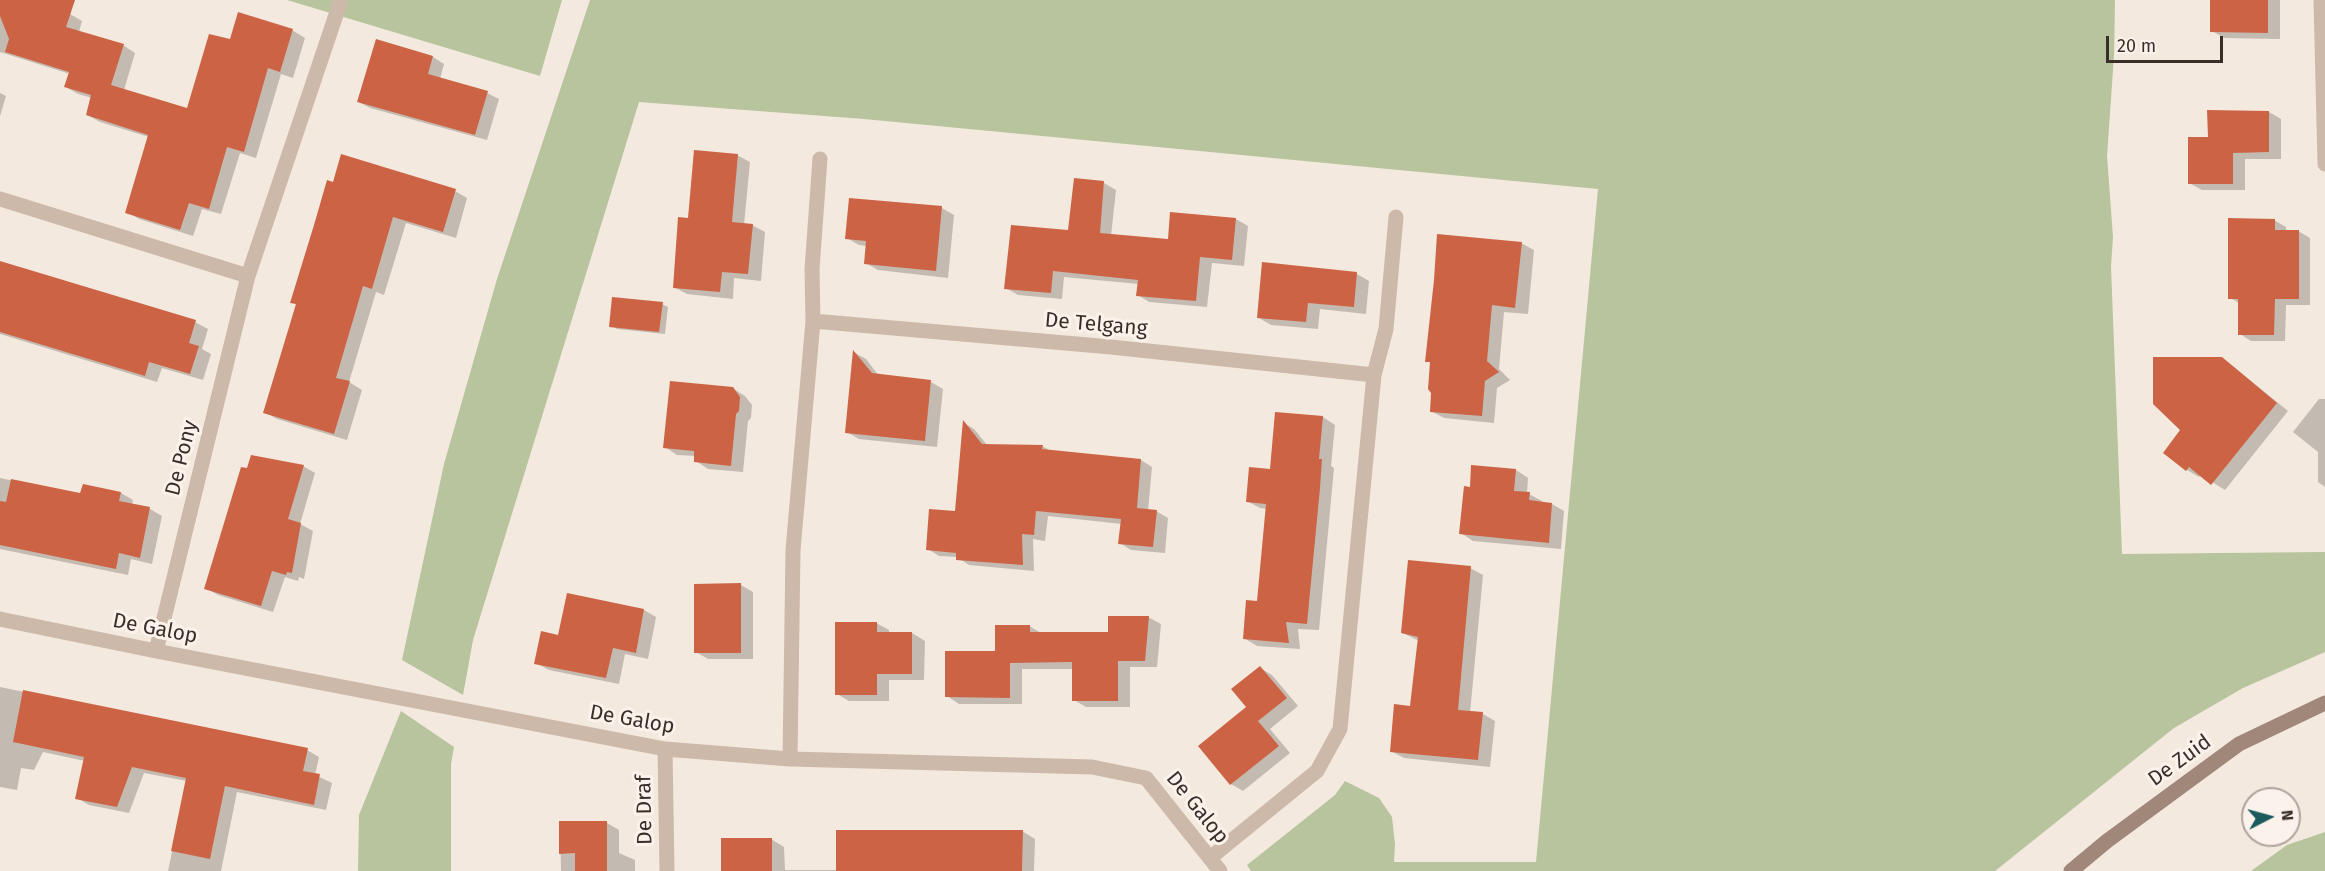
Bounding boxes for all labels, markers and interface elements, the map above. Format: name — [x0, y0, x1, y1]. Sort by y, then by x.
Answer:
scale bar — [2109, 24, 2226, 62]
text: 20 m — [2117, 35, 2156, 57]
street label: De Telgang — [1044, 308, 1148, 342]
street label: De Pony — [160, 418, 204, 498]
street label: De Galop — [110, 608, 200, 650]
street label: De Galop — [588, 700, 676, 740]
street label: De Zuid — [2144, 730, 2216, 792]
street label: De Galop — [1160, 767, 1234, 849]
street label: De Draf — [632, 775, 658, 845]
north arrow — [2241, 787, 2301, 847]
text: N — [2277, 809, 2297, 822]

